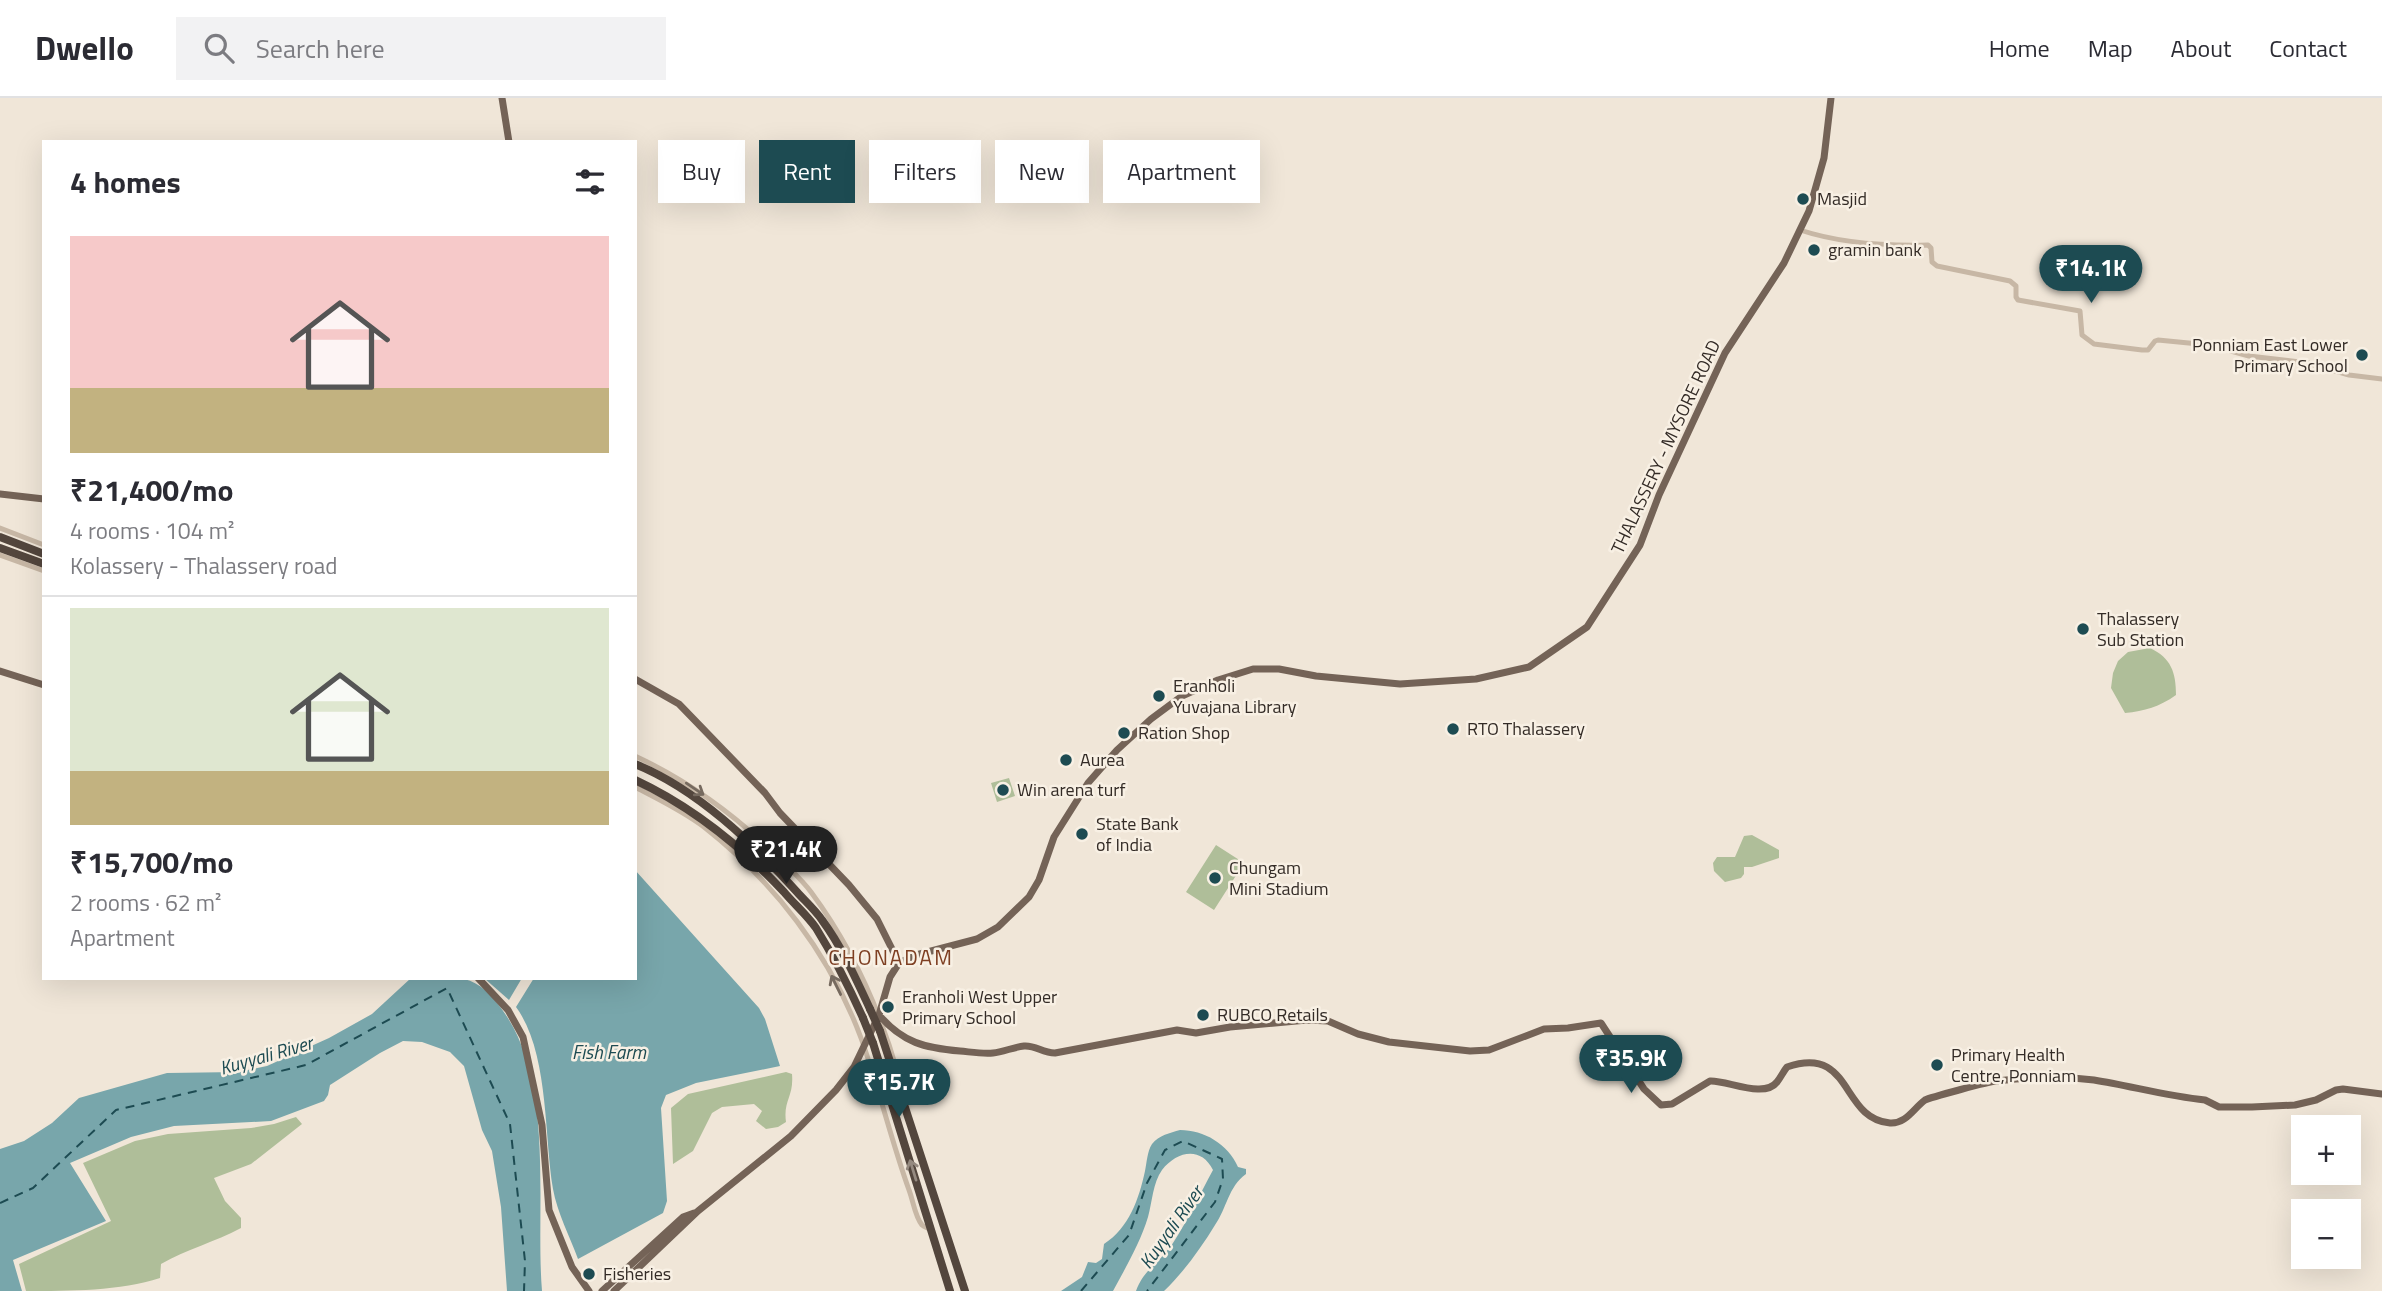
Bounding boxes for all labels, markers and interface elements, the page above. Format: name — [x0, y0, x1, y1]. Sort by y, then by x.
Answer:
search box — [176, 17, 666, 80]
text: Dwello — [35, 23, 134, 73]
icon: search — [200, 29, 238, 67]
text: Search here — [256, 29, 385, 68]
text: Home — [1989, 30, 2050, 66]
text: Map — [2088, 30, 2133, 66]
text: About — [2171, 30, 2231, 66]
text: Contact — [2269, 30, 2347, 66]
chip: Buy — [658, 140, 745, 203]
chip: Rent — [759, 140, 855, 203]
chip: Filters — [869, 140, 981, 203]
chip: New — [995, 140, 1089, 203]
chip: Apartment — [1103, 140, 1260, 203]
text: 4 homes — [70, 159, 181, 205]
icon: filters — [571, 163, 609, 201]
place label: Masjid — [1817, 185, 1867, 212]
marker: Masjid — [1795, 191, 1811, 207]
place label: gramin bank — [1828, 236, 1922, 263]
marker: gramin bank — [1806, 242, 1822, 258]
pin: ₹14.1K — [2034, 246, 2148, 305]
text: ₹14.1K — [2055, 250, 2127, 285]
icon: home — [277, 282, 403, 408]
place label: Ponniam East Lower Primary School — [2192, 331, 2348, 379]
street label: THALASSERY - MYSORE ROAD — [1604, 335, 1727, 558]
marker: Ponniam East Lower Primary School — [2354, 347, 2370, 363]
text: ₹21,400/mo — [70, 467, 234, 513]
text: 4 rooms · 104 m² — [70, 513, 234, 548]
text: Kolassery - Thalassery road — [70, 548, 338, 583]
place label: Thalassery Sub Station — [2097, 605, 2184, 653]
marker: Thalassery Sub Station — [2075, 621, 2091, 637]
icon: home — [277, 654, 403, 780]
place label: Eranholi Yuvajana Library — [1173, 672, 1297, 720]
marker: Eranholi Yuvajana Library — [1151, 688, 1167, 704]
place label: RTO Thalassery — [1467, 715, 1585, 742]
place label: Ration Shop — [1138, 719, 1230, 746]
marker: RTO Thalassery — [1445, 721, 1461, 737]
marker: Ration Shop — [1116, 725, 1132, 741]
place label: Aurea — [1080, 746, 1124, 773]
marker: Aurea — [1058, 752, 1074, 768]
place label: Win arena turf — [1017, 776, 1125, 803]
one-way arrow — [685, 782, 704, 796]
marker: Win arena turf — [995, 782, 1011, 798]
place label: State Bank of India — [1096, 810, 1179, 858]
pin: ₹21.4K — [729, 826, 843, 886]
marker: State Bank of India — [1074, 826, 1090, 842]
text: ₹21.4K — [750, 831, 822, 866]
text: ₹15,700/mo — [70, 839, 234, 885]
place label: Chungam Mini Stadium — [1229, 854, 1329, 902]
marker: Chungam Mini Stadium — [1207, 870, 1223, 886]
text: 2 rooms · 62 m² — [70, 885, 221, 920]
text: Apartment — [70, 920, 175, 955]
district label: CHONADAM — [828, 941, 954, 973]
one-way arrow — [829, 975, 843, 996]
place label: Eranholi West Upper Primary School — [902, 983, 1057, 1031]
marker: Eranholi West Upper Primary School — [880, 999, 896, 1015]
place label: RUBCO Retails — [1217, 1001, 1328, 1028]
marker: RUBCO Retails — [1195, 1007, 1211, 1023]
water label: Kuyyali River — [216, 1027, 318, 1082]
pin: ₹35.9K — [1574, 1035, 1688, 1095]
water label: Fish Farm — [572, 1037, 647, 1066]
text: ₹35.9K — [1595, 1040, 1667, 1075]
place label: Primary Health Centre, Ponniam — [1951, 1041, 2076, 1089]
marker: Primary Health Centre, Ponniam — [1929, 1057, 1945, 1073]
pin: ₹15.7K — [842, 1060, 956, 1119]
text: ₹15.7K — [863, 1064, 935, 1099]
map controls — [2291, 1115, 2361, 1269]
button: + — [2291, 1115, 2361, 1185]
one-way arrow — [905, 1159, 918, 1181]
water label: Kuyyali River — [1131, 1178, 1211, 1274]
button: − — [2291, 1199, 2361, 1269]
place label: Fisheries — [603, 1260, 671, 1287]
marker: Fisheries — [581, 1266, 597, 1282]

